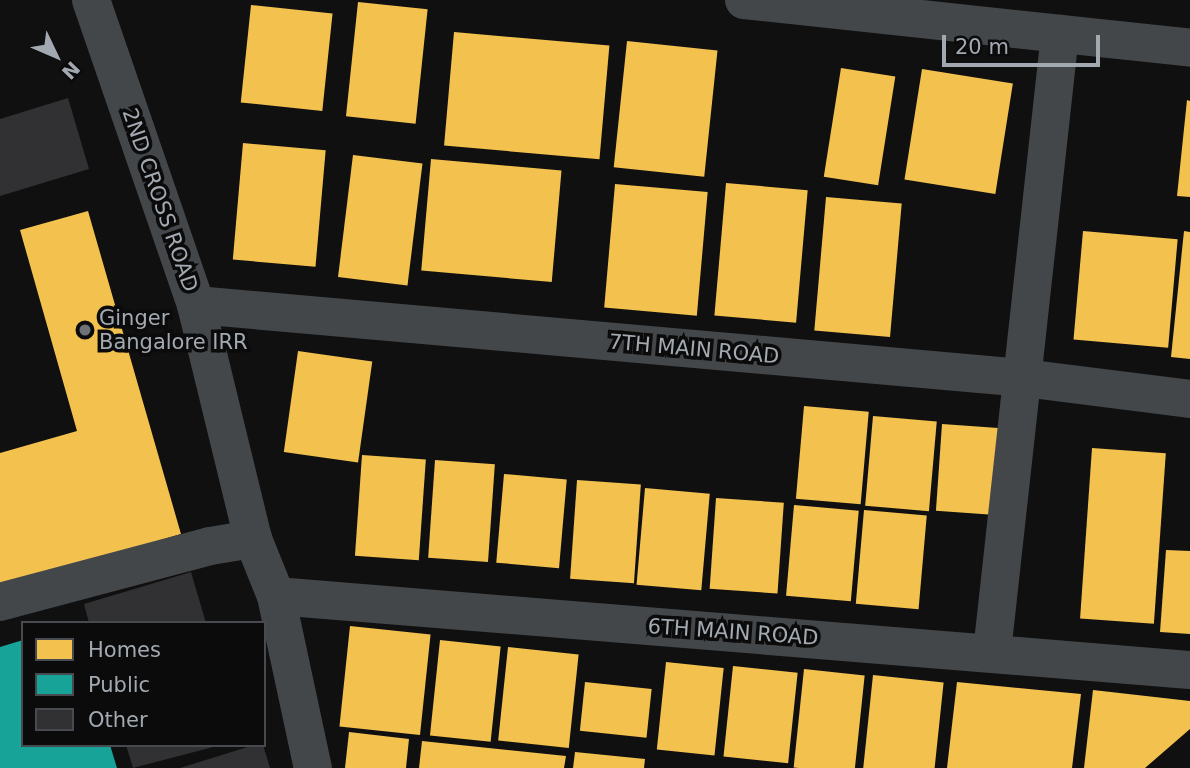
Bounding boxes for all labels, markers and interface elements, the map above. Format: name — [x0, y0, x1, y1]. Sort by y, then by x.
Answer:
north arrow — [21, 21, 91, 91]
scale bar — [945, 21, 1102, 65]
text: 20 m — [955, 35, 1009, 59]
text: N — [58, 57, 85, 84]
street label: 2ND CROSS ROAD — [117, 105, 203, 295]
place label: Ginger Bangalore IRR — [99, 305, 248, 355]
marker: Ginger Bangalore IRR — [77, 322, 93, 338]
street label: 7TH MAIN ROAD — [608, 329, 780, 369]
street label: 6TH MAIN ROAD — [647, 613, 819, 651]
legend — [21, 621, 266, 747]
text: Homes — [88, 638, 161, 662]
text: Public — [88, 673, 150, 697]
text: Other — [88, 708, 148, 732]

